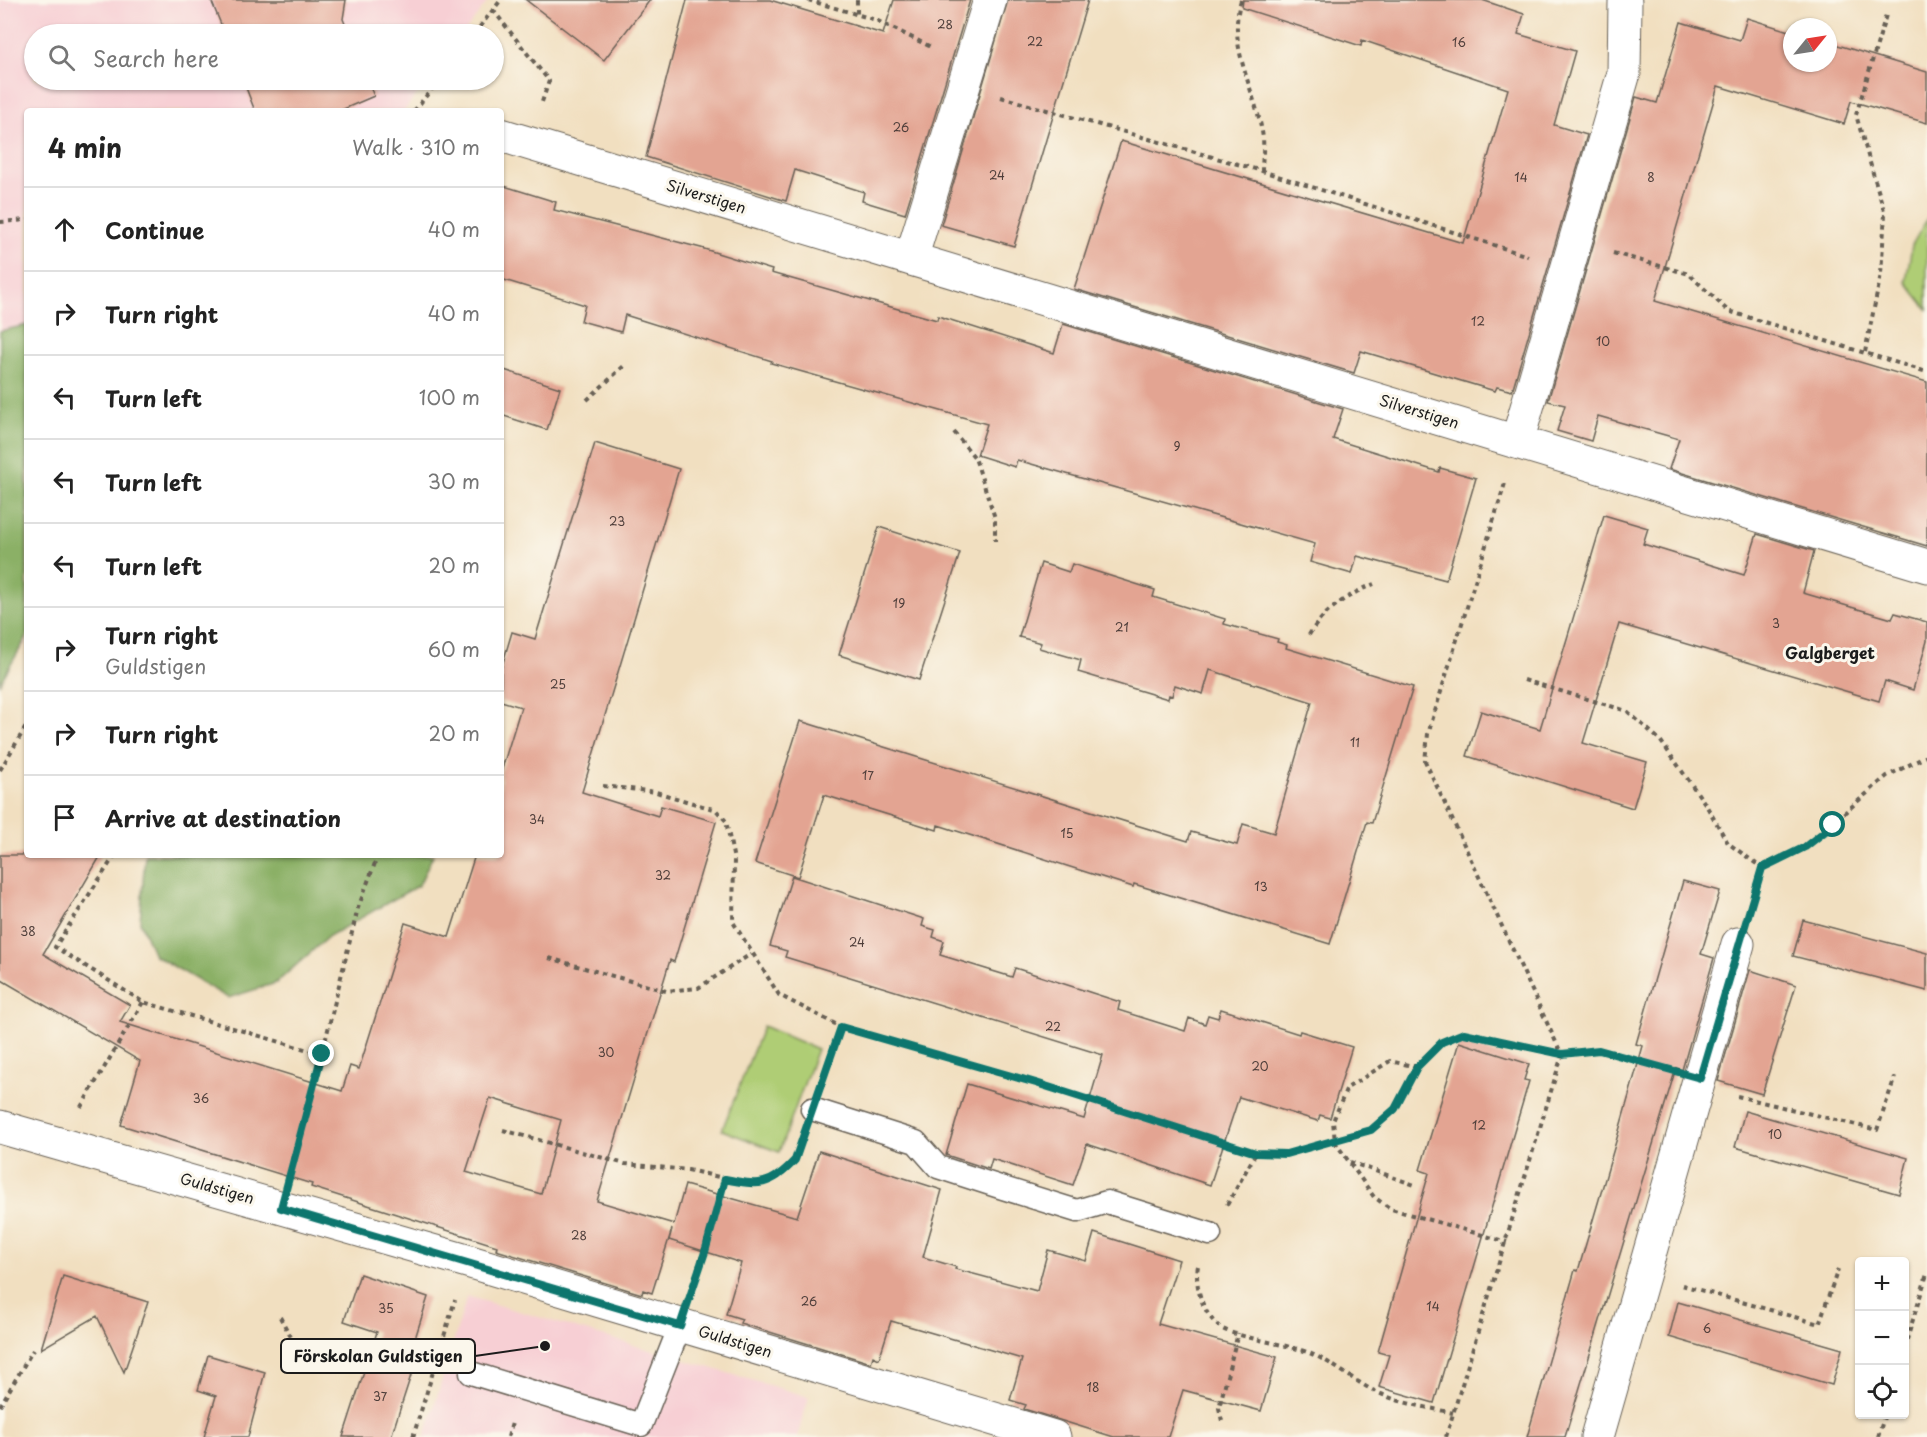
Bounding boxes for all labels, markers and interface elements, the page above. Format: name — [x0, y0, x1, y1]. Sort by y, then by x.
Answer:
house number: 28 — [937, 15, 953, 33]
north arrow — [1783, 18, 1837, 72]
search box — [24, 24, 504, 90]
house number: 22 — [1027, 32, 1043, 50]
house number: 16 — [1452, 33, 1466, 51]
icon: search — [45, 41, 78, 74]
text: Search here — [93, 41, 219, 74]
house number: 26 — [893, 118, 909, 136]
text: 4 min — [48, 128, 122, 167]
text: Walk · 310 m — [352, 132, 480, 162]
house number: 24 — [989, 166, 1005, 184]
house number: 14 — [1514, 168, 1528, 186]
house number: 8 — [1647, 168, 1655, 186]
street label: Silverstigen — [664, 173, 749, 219]
icon: ahead — [48, 213, 81, 246]
text: Continue — [105, 213, 204, 246]
text: 40 m — [428, 214, 480, 244]
icon: right — [48, 297, 81, 330]
text: Turn right — [105, 297, 218, 330]
text: 40 m — [428, 298, 480, 328]
house number: 12 — [1471, 312, 1485, 330]
house number: 10 — [1596, 332, 1610, 350]
icon: left — [48, 381, 81, 414]
text: Turn left — [105, 381, 202, 414]
text: 100 m — [419, 382, 480, 412]
street label: Silverstigen — [1377, 388, 1462, 434]
house number: 9 — [1173, 437, 1181, 455]
icon: left — [48, 465, 81, 498]
text: Turn left — [105, 465, 202, 498]
text: 30 m — [427, 466, 480, 496]
house number: 23 — [609, 512, 625, 530]
icon: left — [48, 549, 81, 582]
text: Turn left — [105, 549, 202, 582]
text: 20 m — [428, 550, 480, 580]
house number: 19 — [893, 594, 905, 612]
house number: 3 — [1772, 614, 1780, 632]
text: Turn right — [105, 618, 218, 651]
house number: 21 — [1115, 618, 1129, 636]
icon: right — [48, 633, 81, 666]
text: 60 m — [428, 634, 480, 664]
district label: Galgberget — [1785, 640, 1875, 664]
text: Guldstigen — [105, 651, 206, 681]
house number: 25 — [550, 675, 566, 693]
icon: right — [48, 717, 81, 750]
text: Turn right — [105, 717, 218, 750]
text: 20 m — [428, 718, 480, 748]
house number: 11 — [1350, 733, 1360, 751]
house number: 17 — [862, 766, 874, 784]
icon: arrive — [48, 801, 81, 834]
text: Arrive at destination — [105, 801, 341, 834]
house number: 34 — [529, 810, 545, 828]
route start — [1819, 811, 1845, 837]
house number: 15 — [1060, 824, 1074, 842]
house number: 32 — [655, 866, 671, 884]
house number: 13 — [1254, 877, 1268, 895]
house number: 38 — [20, 922, 36, 940]
house number: 24 — [849, 933, 865, 951]
house number: 22 — [1045, 1017, 1061, 1035]
route end — [308, 1040, 334, 1066]
house number: 30 — [598, 1043, 615, 1061]
house number: 20 — [1251, 1057, 1269, 1075]
house number: 36 — [193, 1089, 209, 1107]
house number: 12 — [1472, 1116, 1486, 1134]
house number: 10 — [1768, 1125, 1782, 1143]
street label: Guldstigen — [178, 1166, 257, 1209]
house number: 28 — [571, 1226, 587, 1244]
map controls — [1855, 1257, 1909, 1419]
button: + — [1855, 1257, 1909, 1311]
house number: 26 — [801, 1292, 817, 1310]
house number: 14 — [1426, 1297, 1440, 1315]
house number: 35 — [378, 1299, 394, 1317]
button: − — [1855, 1311, 1909, 1365]
street label: Guldstigen — [696, 1318, 775, 1363]
house number: 6 — [1703, 1319, 1711, 1337]
callout: Förskolan Guldstigen — [281, 1339, 475, 1373]
text: Förskolan Guldstigen — [293, 1343, 463, 1367]
button: locate — [1855, 1365, 1909, 1419]
house number: 18 — [1087, 1378, 1099, 1396]
house number: 37 — [373, 1387, 388, 1405]

